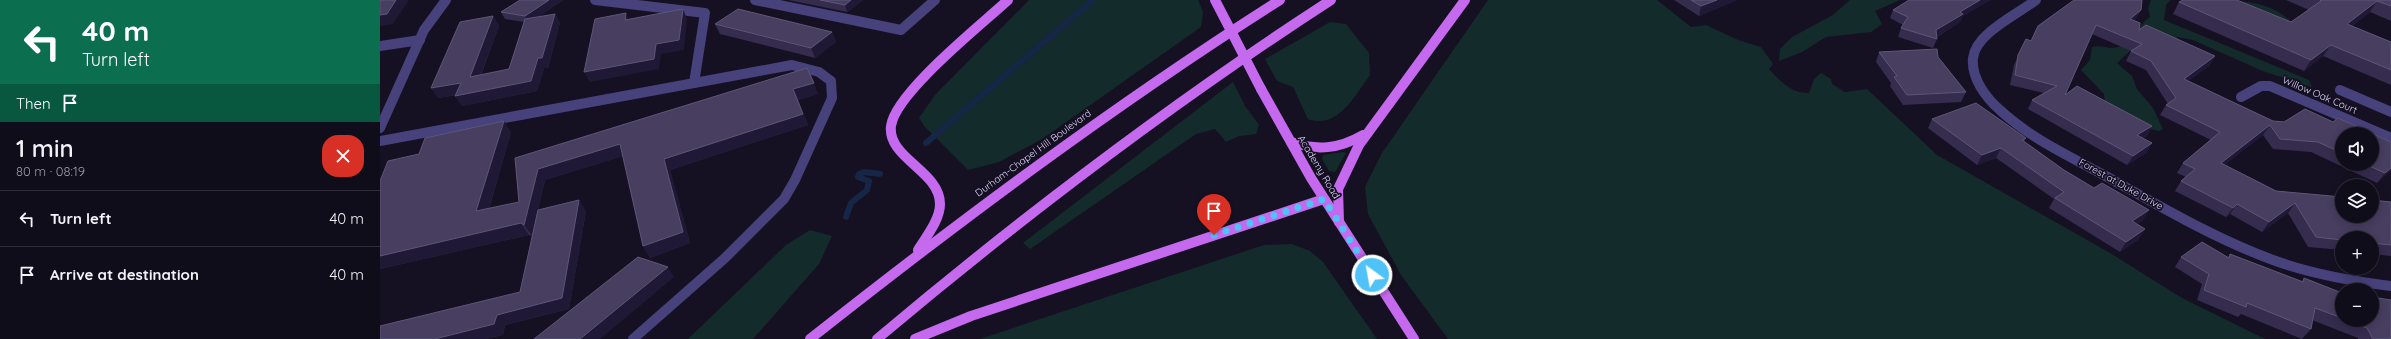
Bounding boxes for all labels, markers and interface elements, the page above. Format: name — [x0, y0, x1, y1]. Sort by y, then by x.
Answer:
text: 40 m — [82, 13, 149, 48]
icon: left — [16, 16, 68, 68]
text: Turn left — [82, 48, 150, 71]
street label: Willow Oak Court — [2281, 73, 2360, 117]
icon: arrive — [59, 92, 81, 114]
text: Then — [16, 94, 51, 113]
street label: Durham-Chapel Hill Boulevard — [972, 107, 1094, 199]
map controls — [2335, 127, 2379, 327]
button: sound — [2335, 127, 2379, 171]
text: 1 min — [16, 133, 74, 163]
street label: Academy Road — [1295, 133, 1343, 201]
button: close — [322, 135, 364, 177]
street label: Forest at Duke Drive — [2077, 155, 2166, 213]
text: 80 m · 08:19 — [16, 163, 85, 179]
button: layers — [2335, 179, 2379, 223]
pin — [1197, 194, 1231, 235]
icon: arrive — [1203, 200, 1225, 222]
icon: left — [16, 208, 38, 230]
text: Turn left — [50, 209, 112, 228]
text: 40 m — [329, 209, 364, 228]
button: + — [2335, 231, 2379, 275]
position arrow — [1351, 254, 1393, 296]
icon: arrive — [16, 264, 38, 286]
text: Arrive at destination — [50, 265, 199, 284]
text: 40 m — [329, 265, 364, 284]
button: − — [2335, 283, 2379, 327]

